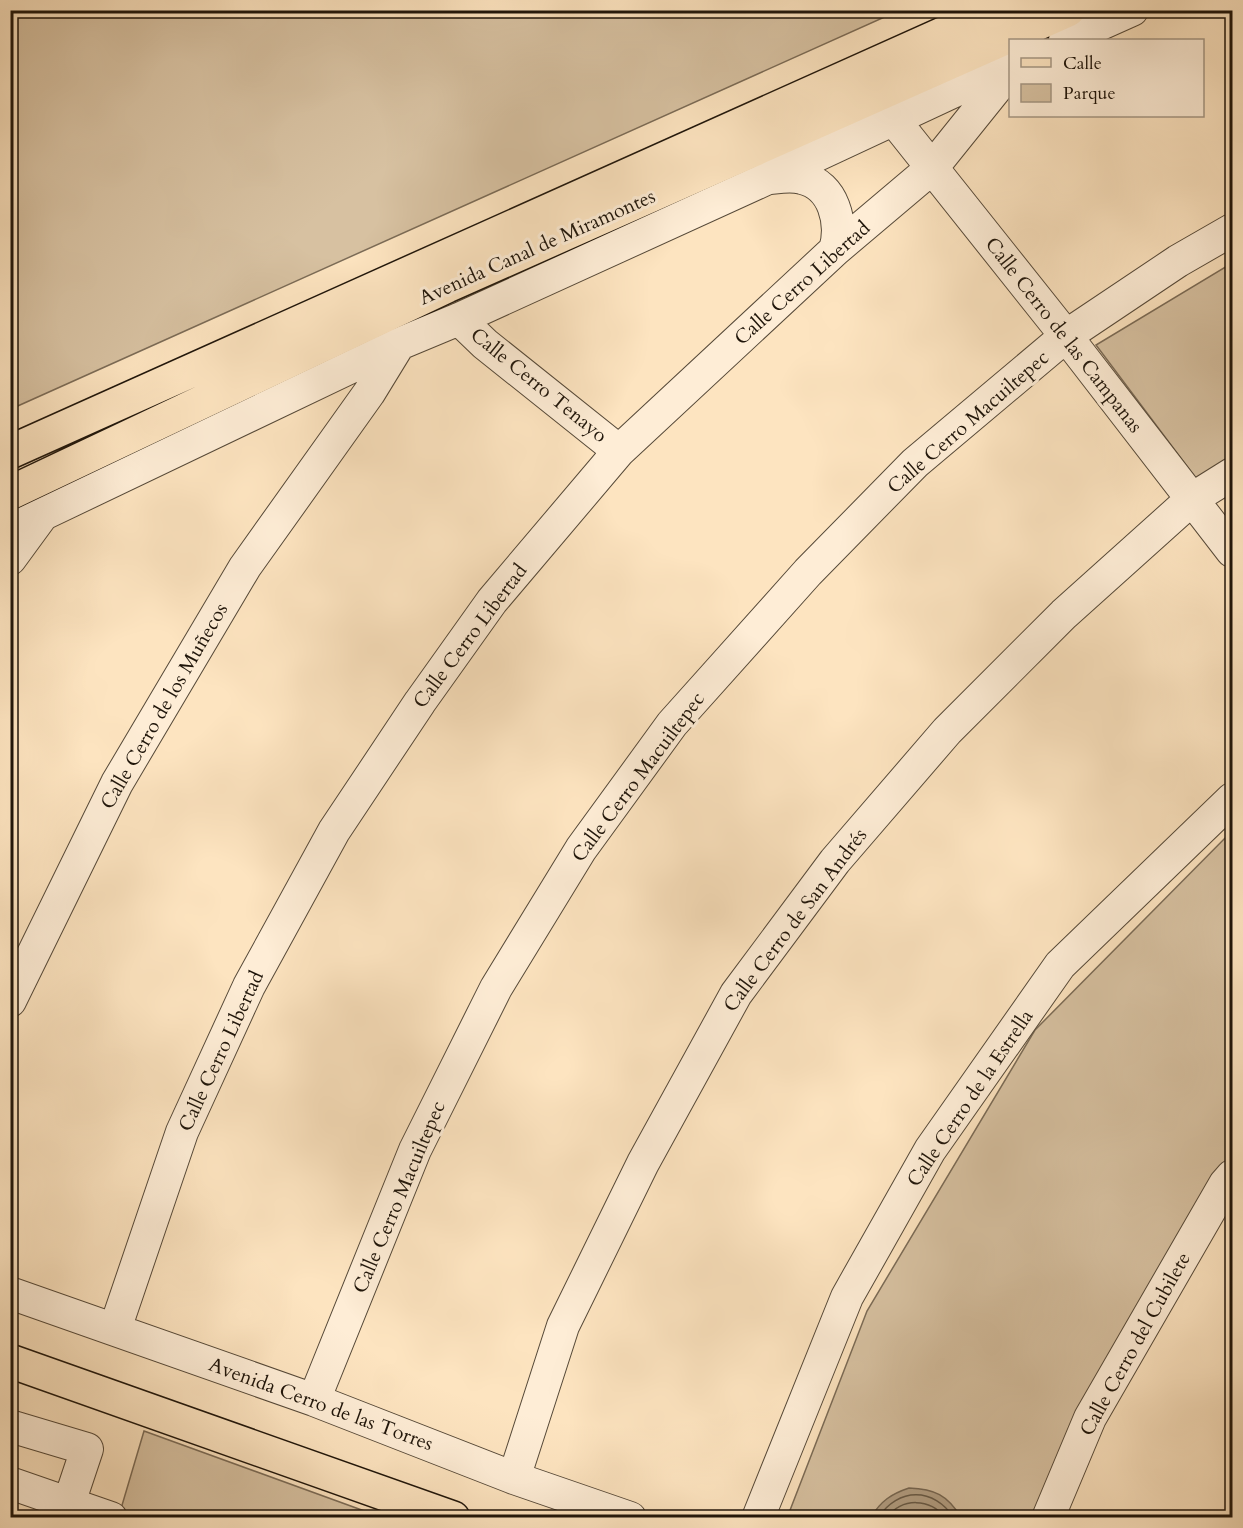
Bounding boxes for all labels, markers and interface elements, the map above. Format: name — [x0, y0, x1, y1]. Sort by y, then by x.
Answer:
legend — [1009, 39, 1204, 117]
text: Calle — [1063, 51, 1102, 76]
text: Parque — [1063, 81, 1116, 106]
street label: Avenida Canal de Miramontes — [414, 183, 660, 311]
street label: Calle Cerro Libertad — [728, 214, 876, 351]
street label: Calle Cerro de las Campanas — [979, 232, 1149, 438]
street label: Calle Cerro Tenayo — [465, 321, 613, 449]
street label: Calle Cerro Macuiltepec — [881, 344, 1055, 500]
street label: Calle Cerro Libertad — [407, 558, 533, 714]
street label: Calle Cerro de los Muñecos — [94, 598, 234, 814]
street label: Calle Cerro Macuiltepec — [565, 687, 711, 867]
street label: Calle Cerro de San Andrés — [717, 823, 873, 1017]
street label: Calle Cerro Libertad — [172, 966, 270, 1136]
street label: Calle Cerro de la Estrella — [901, 1004, 1040, 1192]
street label: Calle Cerro Macuiltepec — [346, 1097, 452, 1297]
street label: Calle Cerro del Cubilete — [1073, 1247, 1197, 1441]
street label: Avenida Cerro de las Torres — [205, 1351, 437, 1457]

